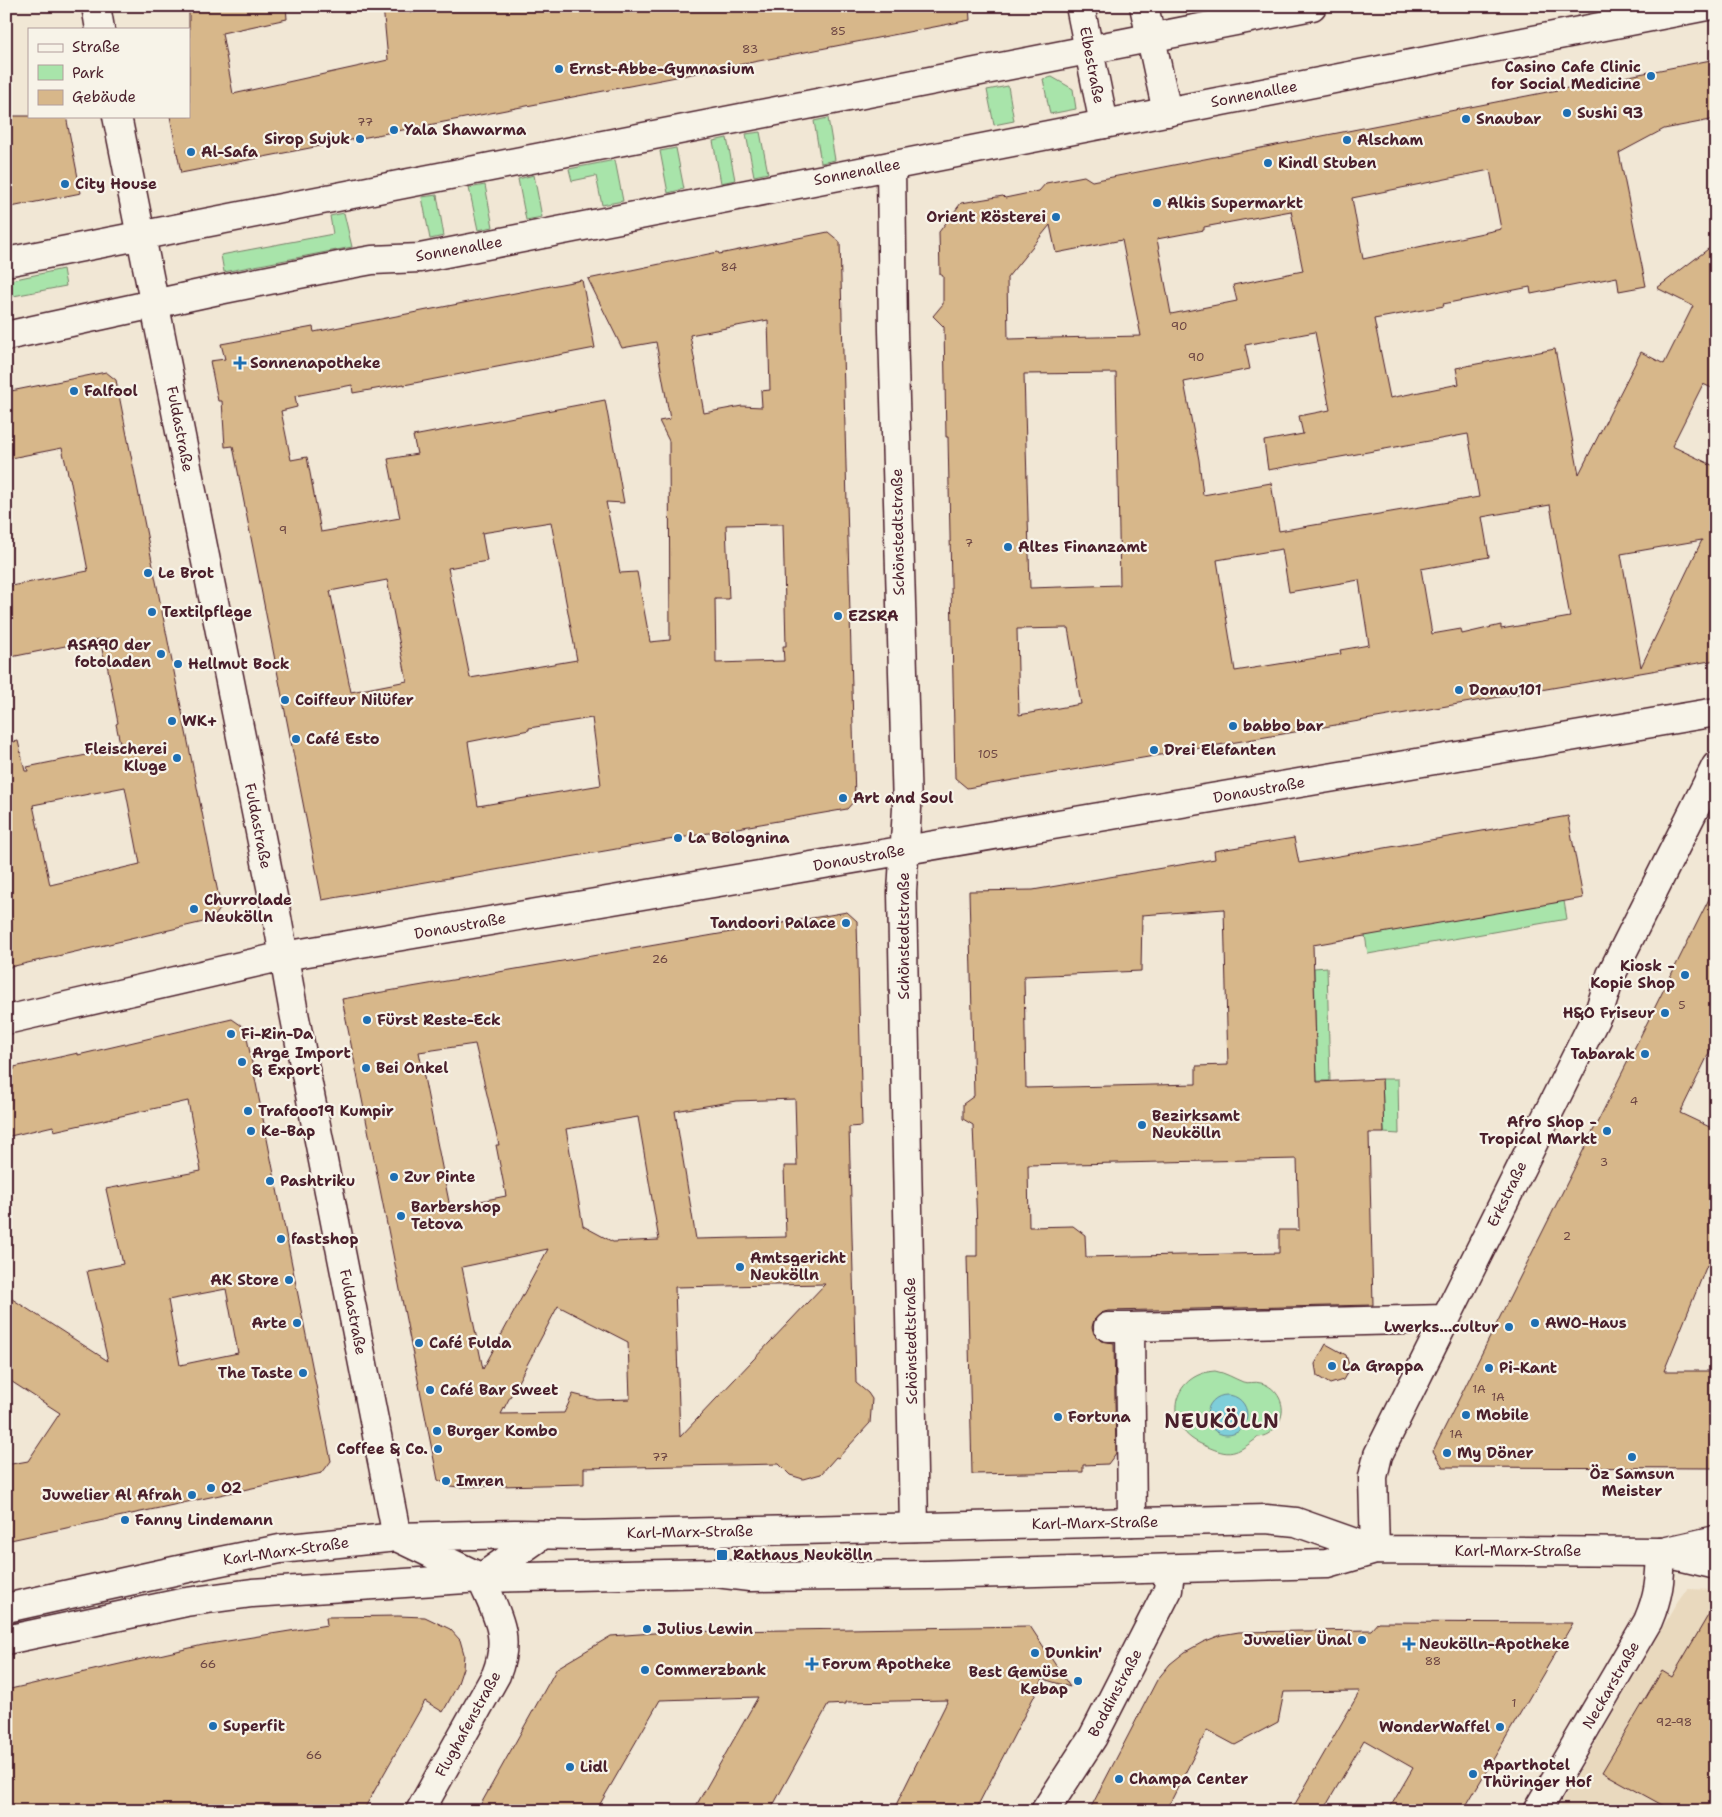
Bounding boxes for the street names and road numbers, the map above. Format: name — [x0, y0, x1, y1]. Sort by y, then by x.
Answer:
street label: Elbestraße — [1075, 25, 1109, 105]
street label: Sonnenallee — [1209, 76, 1299, 112]
street label: Sonnenallee — [812, 154, 902, 190]
street label: Sonnenallee — [414, 232, 504, 266]
street label: Fuldastraße — [162, 384, 198, 474]
street label: Schönstedtstraße — [887, 468, 909, 596]
street label: Donaustraße — [1212, 772, 1306, 808]
street label: Fuldastraße — [240, 781, 276, 871]
street label: Donaustraße — [812, 840, 906, 876]
street label: Schönstedtstraße — [894, 872, 914, 1000]
street label: Donaustraße — [413, 908, 507, 944]
street label: Erkstraße — [1482, 1158, 1532, 1230]
street label: Fuldastraße — [335, 1267, 371, 1357]
street label: Schönstedtstraße — [900, 1277, 922, 1405]
street label: Karl-Marx-Straße — [1031, 1512, 1159, 1534]
street label: Karl-Marx-Straße — [626, 1521, 754, 1543]
street label: Karl-Marx-Straße — [222, 1532, 350, 1570]
street label: Karl-Marx-Straße — [1455, 1541, 1581, 1561]
street label: Neckarstraße — [1578, 1638, 1644, 1732]
street label: Boddinstraße — [1083, 1645, 1147, 1741]
street label: Flughafenstraße — [431, 1668, 505, 1780]

